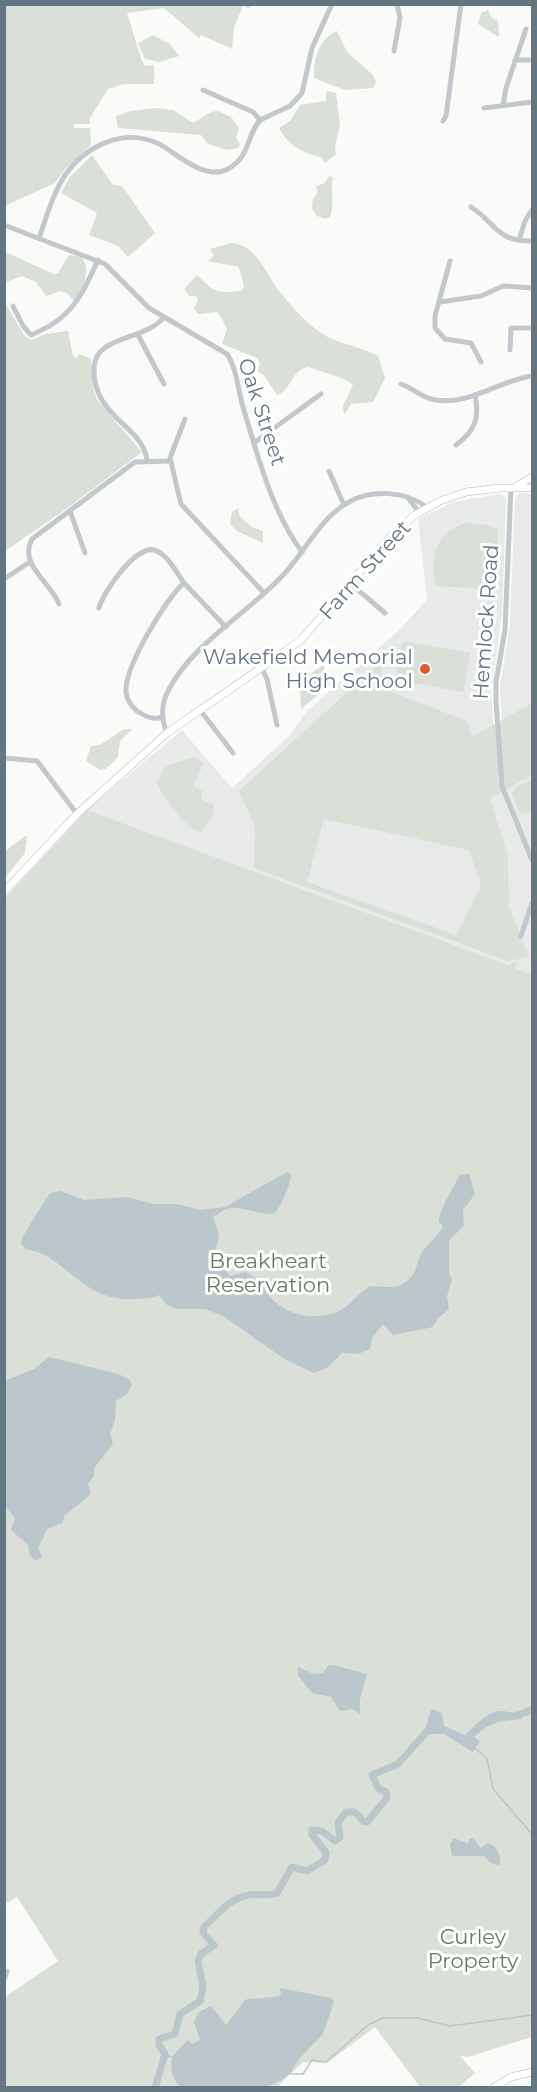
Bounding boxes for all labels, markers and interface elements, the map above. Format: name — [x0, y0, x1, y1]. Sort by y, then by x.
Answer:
street label: Oak Street — [233, 355, 292, 469]
street label: Farm Street — [314, 515, 416, 624]
street label: Hemlock Road — [468, 544, 503, 700]
place label: Wakefield Memorial High School — [203, 644, 413, 693]
marker: Wakefield Memorial High School — [418, 662, 432, 676]
park label: Breakheart Reservation — [206, 1248, 330, 1297]
park label: Curley Property — [428, 1924, 519, 1973]

